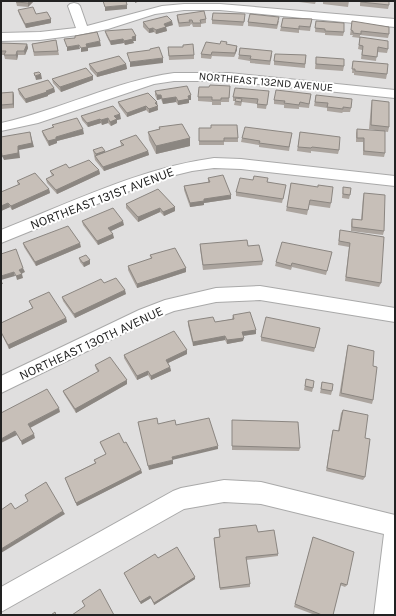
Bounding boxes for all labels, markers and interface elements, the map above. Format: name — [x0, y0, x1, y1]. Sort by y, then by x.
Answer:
street label: NORTHEAST 132ND AVENUE — [198, 70, 334, 94]
street label: NORTHEAST 131ST AVENUE — [28, 164, 176, 232]
street label: NORTHEAST 130TH AVENUE — [17, 303, 165, 383]

